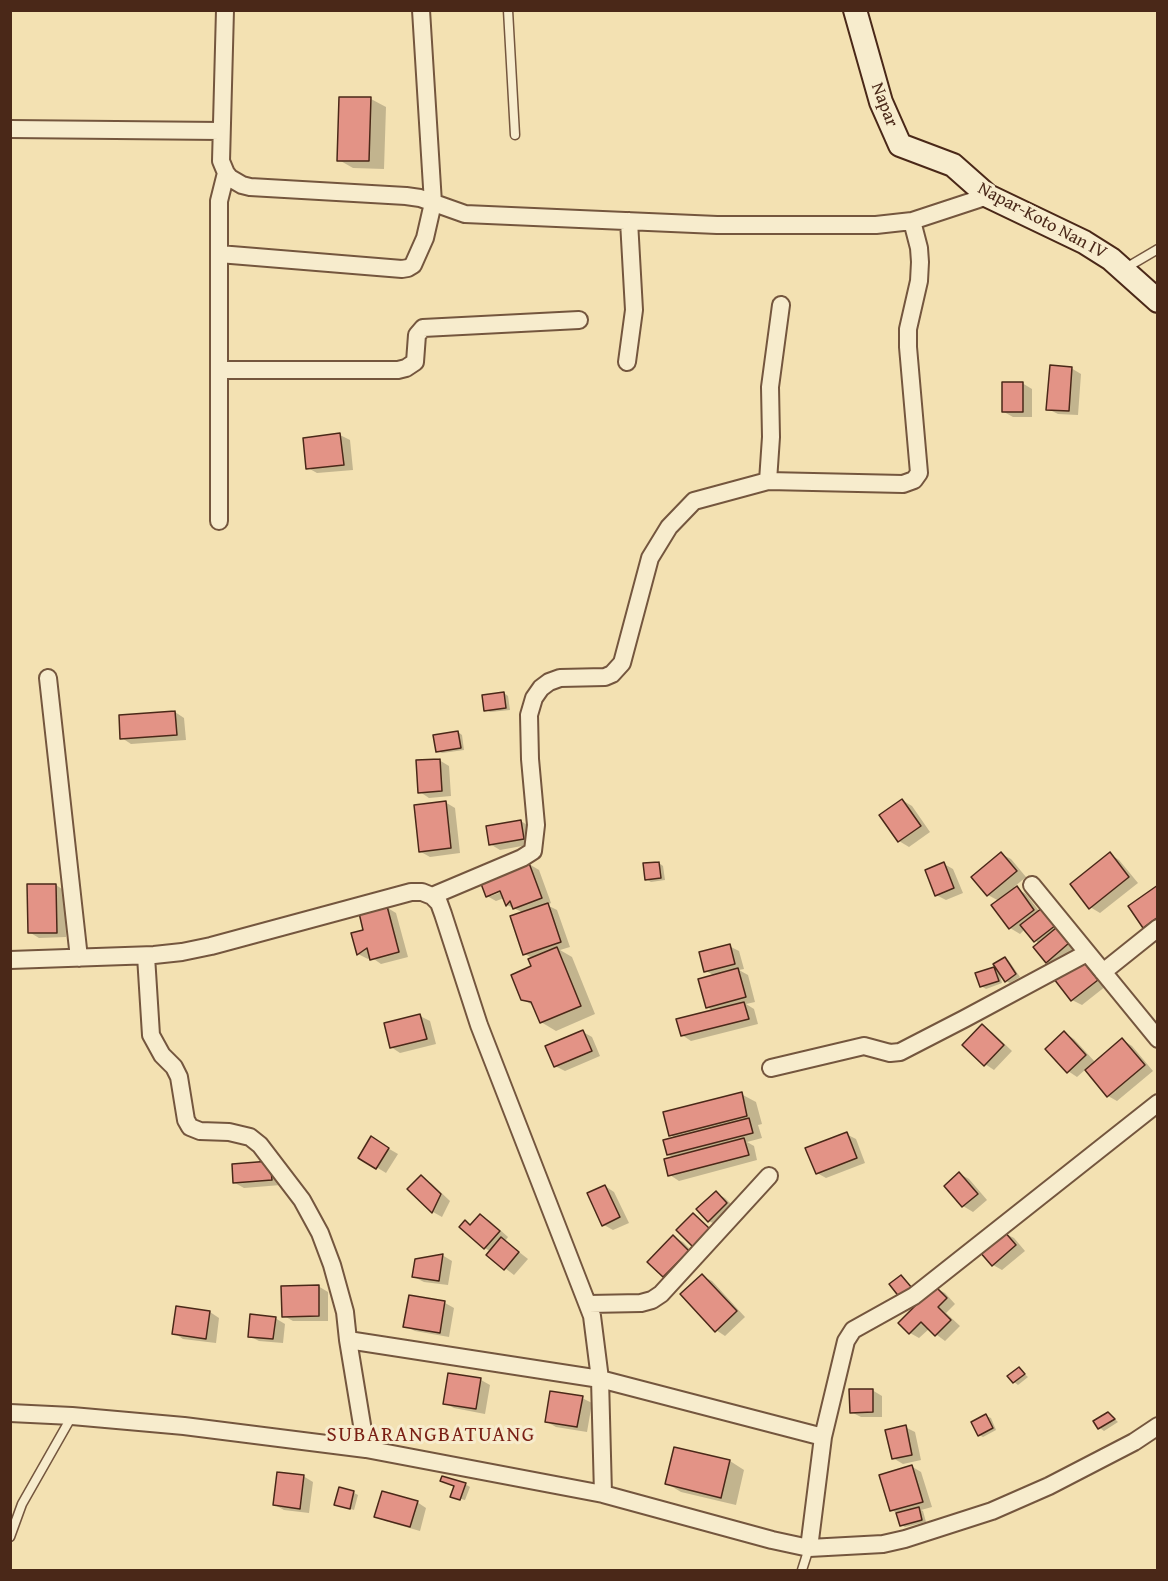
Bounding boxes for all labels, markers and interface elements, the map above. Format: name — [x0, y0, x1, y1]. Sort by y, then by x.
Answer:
street label: Napar — [866, 80, 902, 130]
street label: Napar-Koto Nan IV — [974, 178, 1110, 264]
district label: SUBARANGBATUANG — [326, 1423, 536, 1449]

